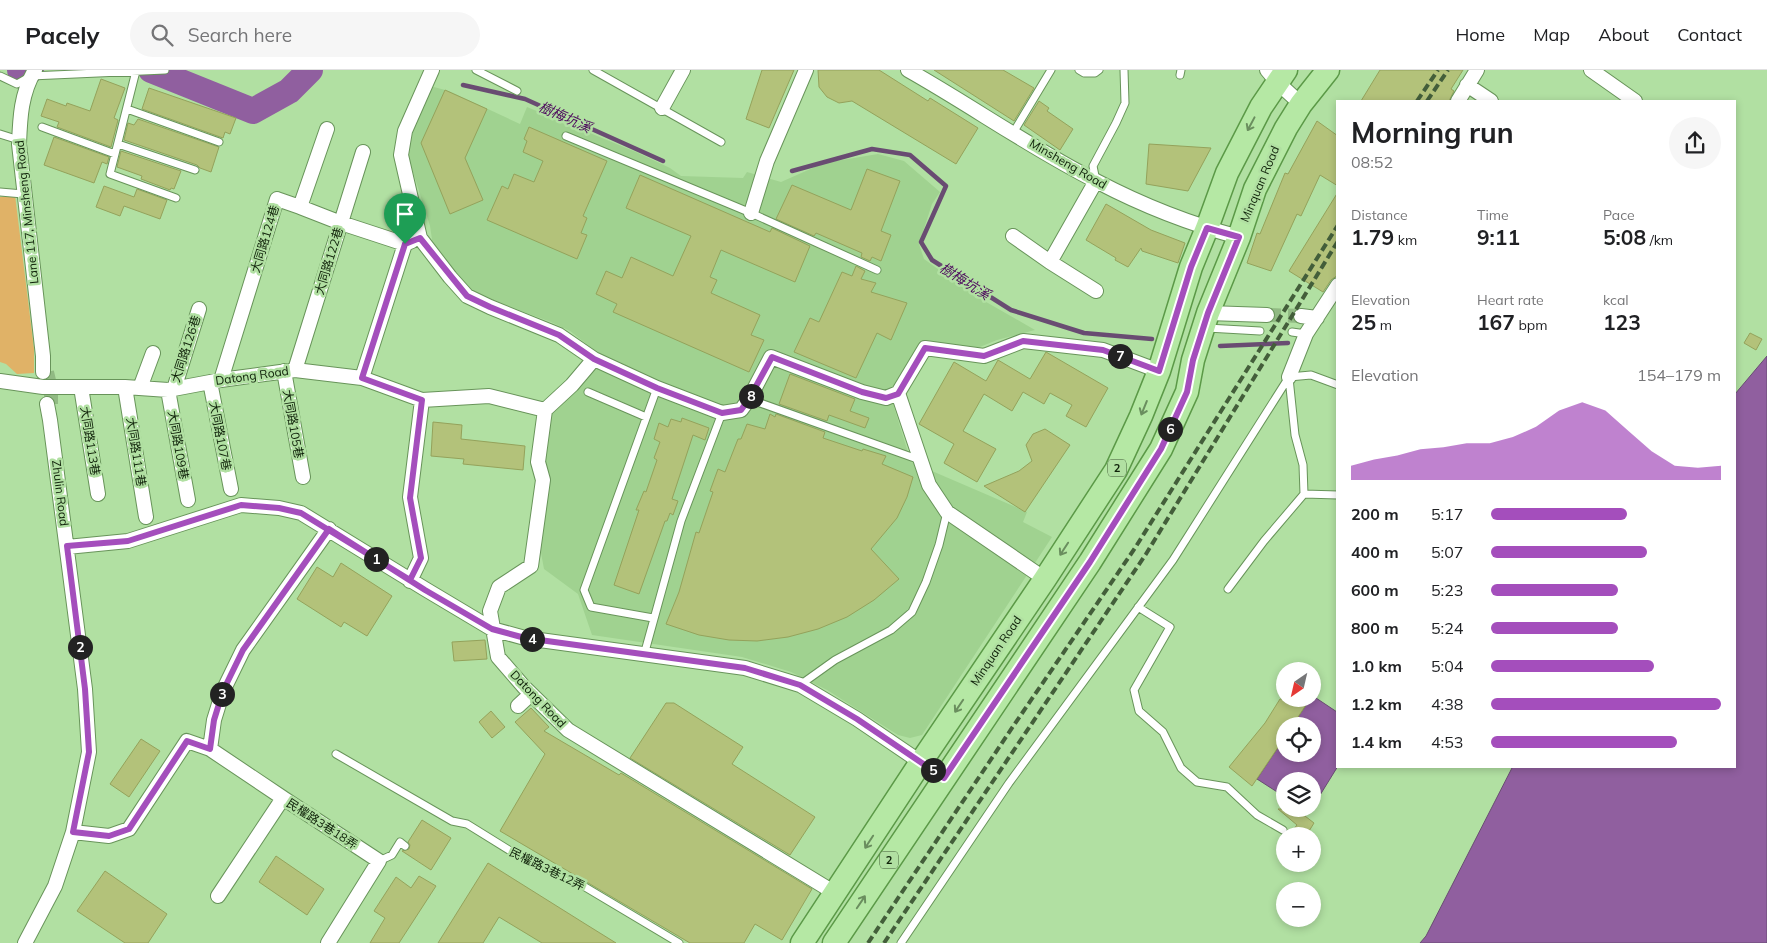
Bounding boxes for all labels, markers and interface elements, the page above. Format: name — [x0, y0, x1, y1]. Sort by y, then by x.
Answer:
search box — [130, 12, 480, 57]
text: Pacely — [25, 20, 100, 50]
icon: search — [148, 21, 176, 49]
text: Search here — [188, 23, 292, 47]
text: Home — [1455, 23, 1505, 46]
text: Map — [1533, 23, 1570, 46]
text: About — [1598, 23, 1649, 46]
text: Contact — [1677, 23, 1742, 46]
water label: 樹梅坑溪 — [536, 97, 596, 137]
text: Morning run — [1351, 115, 1514, 150]
one-way arrow — [1246, 116, 1256, 131]
button: share — [1669, 117, 1721, 169]
street label: Minsheng Road — [1027, 135, 1109, 192]
street label: Lane 117, Minsheng Road — [11, 139, 42, 285]
street label: Minquan Road — [1237, 144, 1282, 224]
text: 08:52 — [1351, 152, 1393, 172]
pin — [384, 193, 426, 244]
icon: arrive — [391, 200, 419, 228]
street label: 大同路124巷 — [247, 203, 282, 274]
text: Distance — [1351, 206, 1408, 224]
text: Time — [1477, 206, 1509, 224]
text: Pace — [1603, 206, 1635, 224]
text: 1.79 — [1351, 224, 1394, 250]
text: 9:11 — [1477, 224, 1520, 250]
text: 5:08 — [1603, 224, 1646, 250]
street label: 大同路122巷 — [311, 225, 346, 296]
text: km — [1394, 231, 1417, 249]
text: /km — [1646, 231, 1673, 249]
water label: 樹梅坑溪 — [936, 259, 995, 305]
text: Elevation — [1351, 291, 1410, 309]
text: Heart rate — [1477, 291, 1544, 309]
text: kcal — [1603, 291, 1629, 309]
text: 25 — [1351, 309, 1376, 335]
text: 167 — [1477, 309, 1515, 335]
text: 123 — [1603, 309, 1641, 335]
street label: 大同路126巷 — [168, 313, 203, 384]
text: m — [1376, 316, 1392, 334]
text: bpm — [1515, 316, 1548, 334]
pin: 7 — [1108, 344, 1132, 368]
text: 7 — [1116, 347, 1125, 365]
street label: Datong Road — [214, 363, 290, 388]
text: Elevation — [1351, 365, 1419, 385]
text: 154–179 m — [1637, 365, 1721, 385]
pin: 8 — [738, 384, 764, 408]
text: 8 — [747, 387, 756, 405]
street label: 大同路105巷 — [280, 388, 307, 459]
street label: 大同路107巷 — [206, 400, 234, 472]
one-way arrow — [1139, 401, 1148, 416]
street label: 大同路113巷 — [78, 405, 103, 476]
street label: 大同路109巷 — [165, 409, 192, 480]
street label: 大同路111巷 — [124, 416, 149, 487]
pin: 6 — [1158, 416, 1182, 442]
text: 6 — [1166, 420, 1175, 438]
street label: Zhulin Road — [49, 459, 72, 527]
road number: 2 — [1108, 459, 1126, 476]
text: 200 m — [1351, 504, 1399, 524]
text: 5:17 — [1431, 504, 1463, 524]
one-way arrow — [1059, 542, 1069, 556]
text: 400 m — [1351, 542, 1399, 562]
text: 5:07 — [1431, 542, 1463, 562]
pin: 1 — [364, 546, 388, 572]
text: 1 — [372, 550, 381, 568]
text: 600 m — [1351, 580, 1399, 600]
text: 5:23 — [1431, 580, 1463, 600]
street label: Minquan Road — [967, 613, 1024, 689]
text: 800 m — [1351, 618, 1399, 638]
text: 5:24 — [1431, 618, 1463, 638]
pin: 4 — [520, 626, 544, 652]
text: 4 — [528, 630, 537, 648]
pin: 2 — [68, 634, 92, 660]
text: 2 — [76, 638, 85, 656]
text: 1.0 km — [1351, 656, 1402, 676]
text: 5:04 — [1431, 656, 1463, 676]
north arrow — [1276, 662, 1321, 708]
map controls — [1276, 662, 1321, 927]
street label: Datong Road — [507, 667, 569, 730]
pin: 3 — [210, 682, 234, 706]
text: 3 — [218, 685, 227, 703]
text: 1.2 km — [1351, 694, 1402, 714]
text: 4:38 — [1431, 694, 1463, 714]
one-way arrow — [954, 699, 964, 713]
button: locate — [1276, 717, 1321, 762]
text: 1.4 km — [1351, 732, 1402, 752]
text: 4:53 — [1431, 732, 1463, 752]
pin: 5 — [920, 758, 946, 782]
text: 5 — [929, 761, 938, 779]
button: layers — [1276, 772, 1321, 817]
street label: 民權路3巷18弄 — [284, 795, 361, 852]
button: + — [1276, 827, 1321, 872]
one-way arrow — [864, 834, 874, 848]
street label: 民權路3巷12弄 — [507, 844, 587, 893]
road number: 2 — [880, 852, 898, 868]
button: − — [1276, 882, 1321, 927]
one-way arrow — [856, 896, 866, 910]

